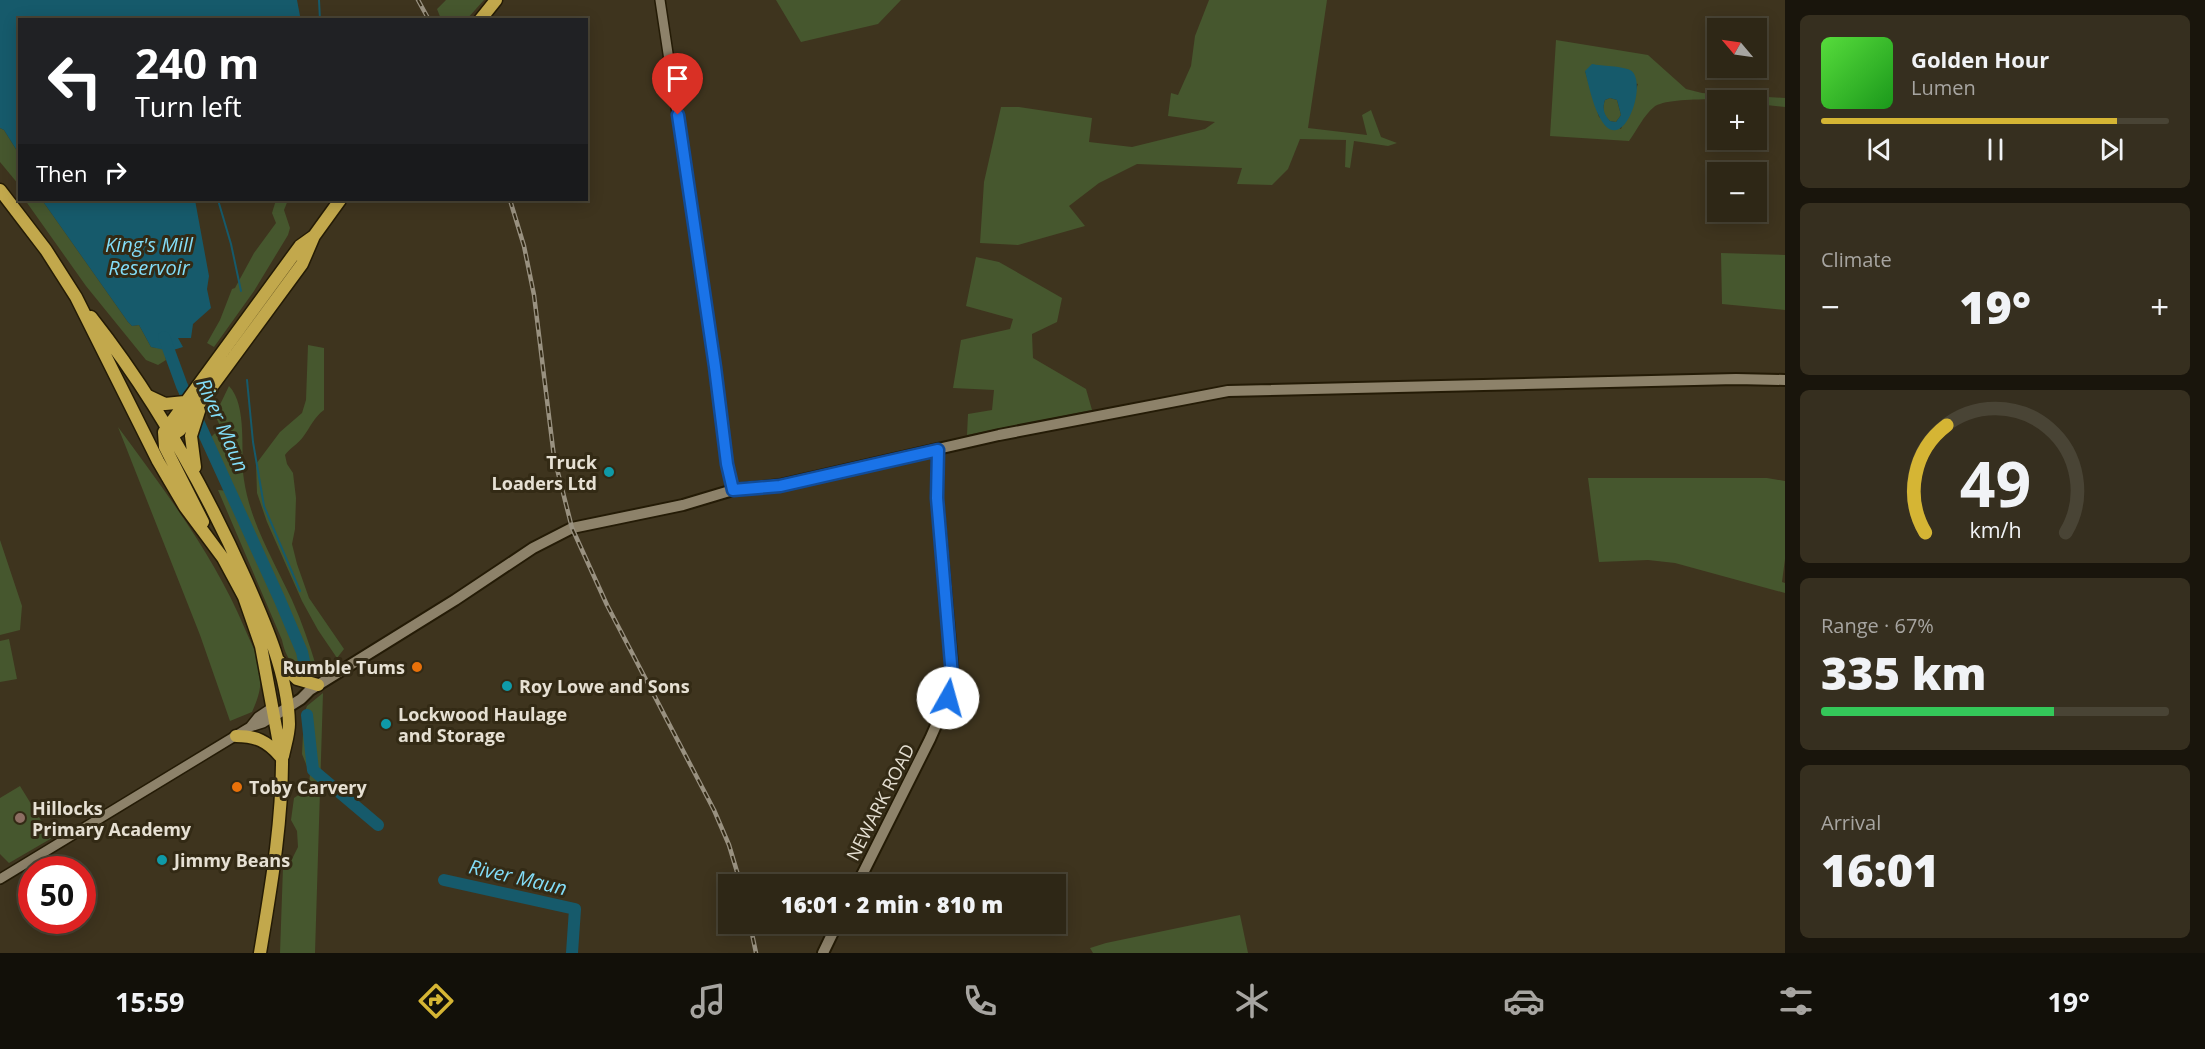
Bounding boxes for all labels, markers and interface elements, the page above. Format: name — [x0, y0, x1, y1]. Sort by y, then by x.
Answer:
north arrow — [1707, 18, 1767, 78]
map controls — [1707, 18, 1767, 222]
text: 240 m — [135, 34, 259, 91]
icon: left — [36, 42, 114, 120]
text: Golden Hour — [1911, 44, 2049, 74]
pin — [652, 53, 703, 115]
icon: arrive — [661, 62, 694, 95]
text: Lumen — [1911, 74, 1976, 101]
text: Turn left — [135, 88, 242, 125]
button: + — [1707, 90, 1767, 150]
icon: previous — [1863, 133, 1896, 166]
icon: pause — [1979, 133, 2012, 166]
icon: next — [2095, 133, 2128, 166]
icon: right — [99, 156, 132, 189]
text: Then — [36, 158, 87, 188]
button: − — [1707, 162, 1767, 222]
water label: King's Mill Reservoir — [105, 231, 194, 281]
text: Climate — [1821, 246, 1892, 273]
text: 19° — [1959, 276, 2031, 337]
text: − — [1821, 284, 1840, 329]
text: + — [2150, 284, 2169, 329]
water label: River Maun — [190, 374, 256, 476]
text: 49 — [1959, 441, 2031, 526]
place label: Truck Loaders Ltd — [492, 450, 598, 495]
marker: Truck Loaders Ltd — [602, 465, 616, 479]
text: km/h — [1969, 516, 2021, 545]
text: Range · 67% — [1821, 612, 1934, 639]
text: 335 km — [1821, 642, 1986, 703]
place label: Rumble Tums — [283, 655, 405, 679]
marker: Rumble Tums — [410, 660, 424, 674]
position arrow — [916, 666, 980, 730]
place label: Roy Lowe and Sons — [519, 674, 690, 698]
marker: Roy Lowe and Sons — [500, 679, 514, 693]
place label: Lockwood Haulage and Storage — [398, 702, 567, 747]
marker: Lockwood Haulage and Storage — [379, 717, 393, 731]
street label: NEWARK ROAD — [840, 740, 920, 864]
place label: Toby Carvery — [249, 775, 367, 799]
marker: Toby Carvery — [230, 780, 244, 794]
place label: Hillocks Primary Academy — [32, 796, 192, 841]
text: Arrival — [1821, 809, 1881, 836]
marker: Hillocks Primary Academy — [13, 811, 27, 825]
text: 16:01 — [1821, 839, 1939, 900]
place label: Jimmy Beans — [172, 848, 290, 872]
marker: Jimmy Beans — [155, 853, 169, 867]
water label: River Maun — [466, 853, 570, 901]
speed limit sign: 50 — [18, 856, 96, 934]
text: 16:01 · 2 min · 810 m — [781, 889, 1003, 919]
icon: directions — [415, 980, 457, 1022]
icon: music — [687, 980, 729, 1022]
icon: phone — [959, 980, 1001, 1022]
icon: climate — [1231, 980, 1273, 1022]
icon: car — [1503, 980, 1545, 1022]
icon: filters — [1775, 980, 1817, 1022]
text: 15:59 — [115, 983, 185, 1020]
text: 19° — [2047, 983, 2090, 1020]

